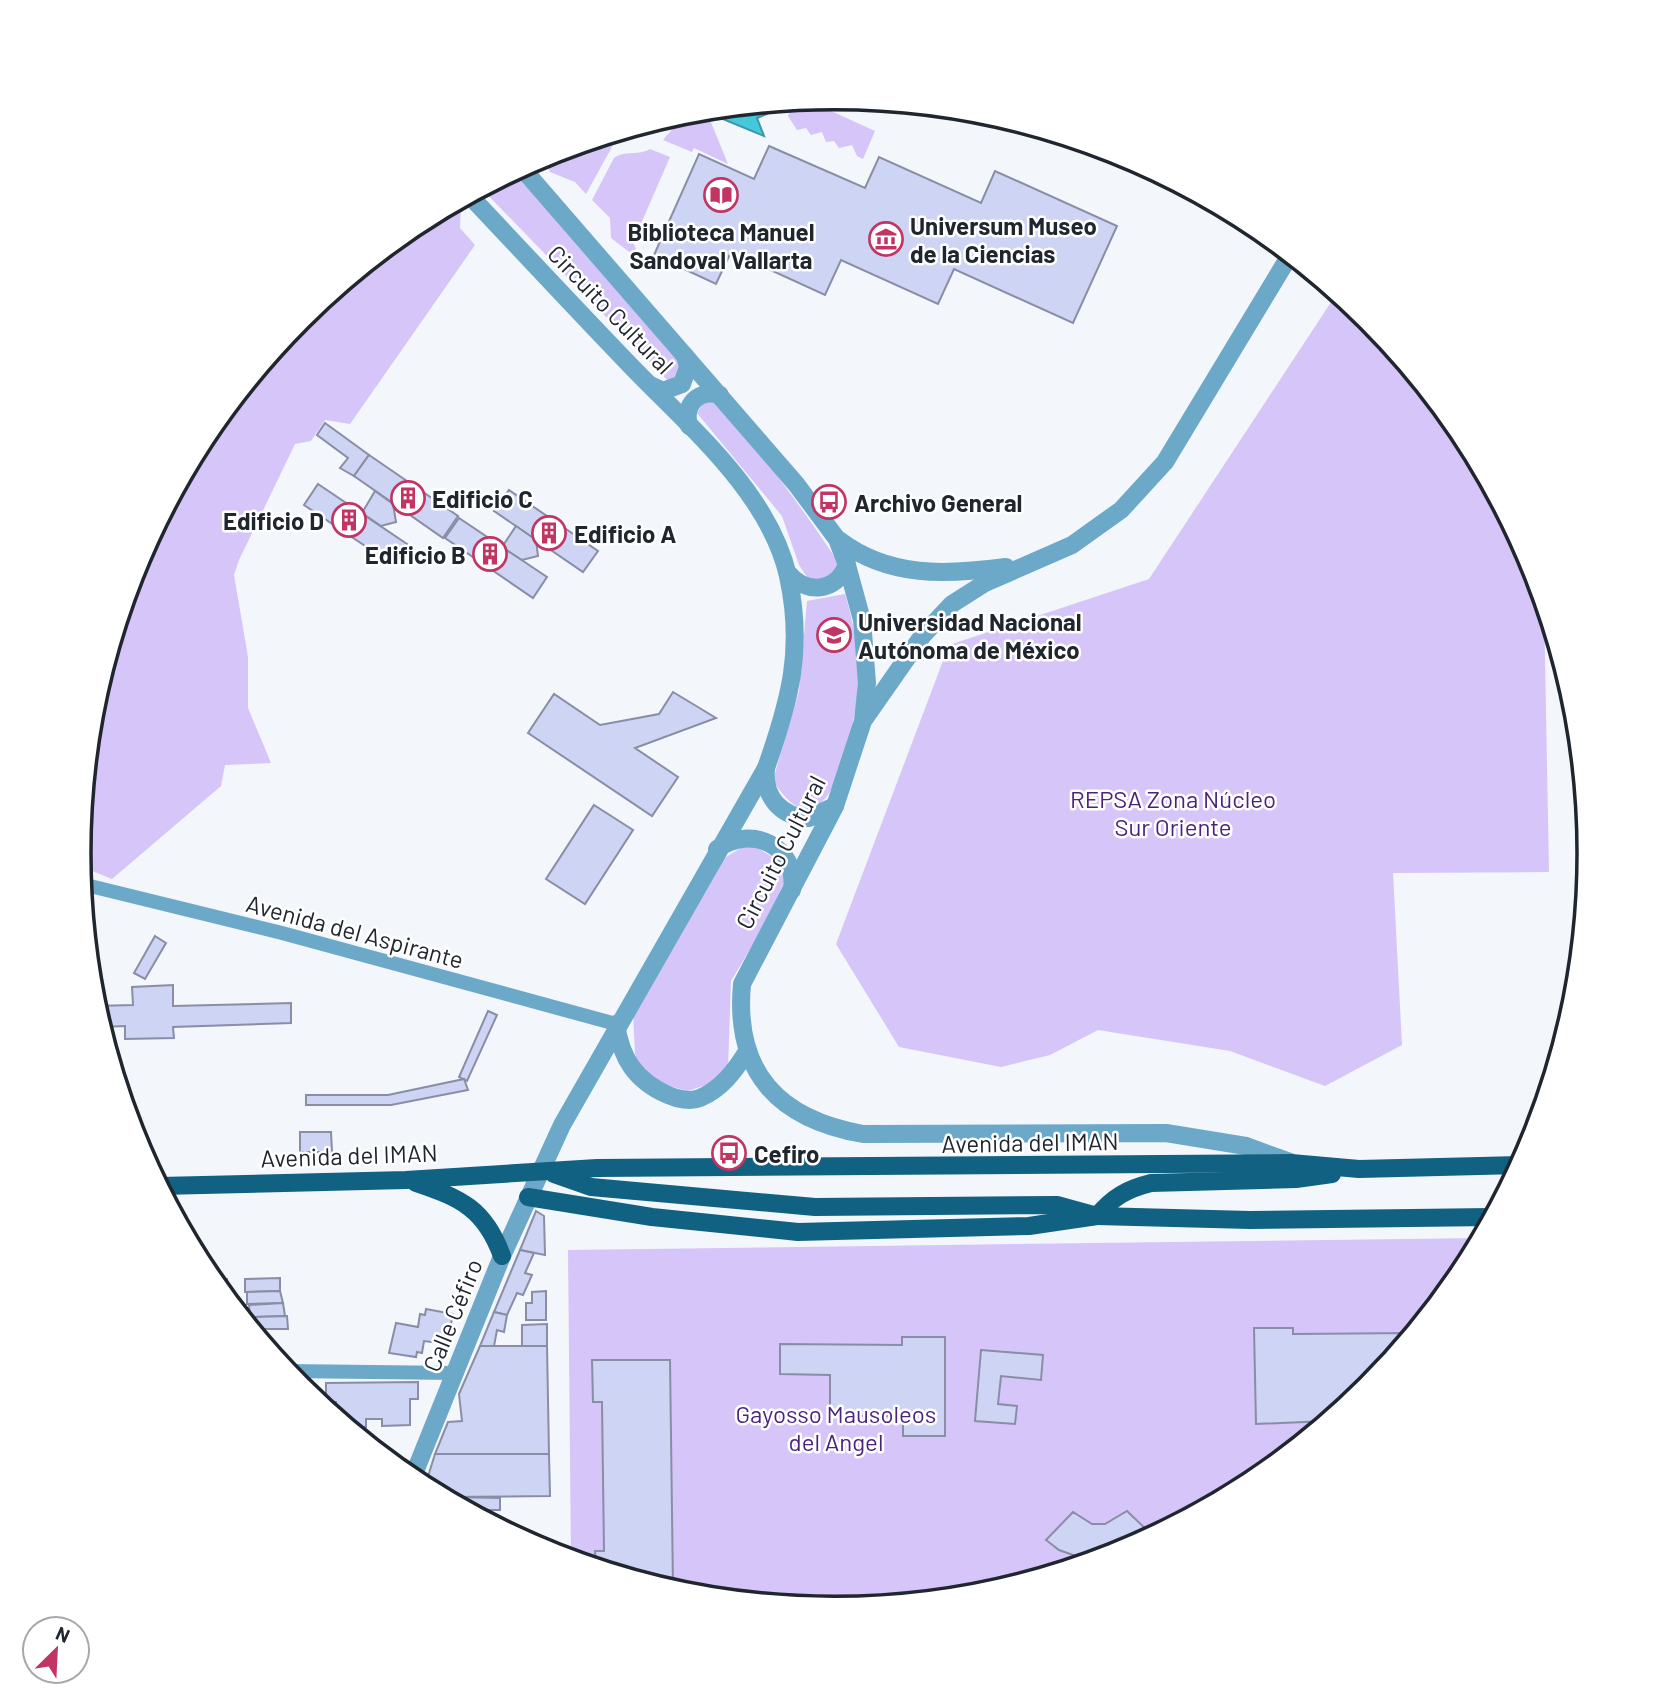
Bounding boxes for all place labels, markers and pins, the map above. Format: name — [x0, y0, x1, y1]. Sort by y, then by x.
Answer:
library icon: Biblioteca Manuel Sandoval Vallarta — [702, 176, 740, 214]
place label: Universum Museo de la Ciencias — [910, 211, 1097, 268]
place label: Biblioteca Manuel Sandoval Vallarta — [627, 217, 815, 274]
museum icon: Universum Museo de la Ciencias — [867, 220, 905, 258]
building icon: Edificio C — [389, 479, 427, 517]
bus stop icon: Archivo General — [810, 483, 848, 521]
place label: Edificio C — [432, 484, 533, 513]
place label: Archivo General — [854, 488, 1022, 517]
building icon: Edificio D — [330, 501, 368, 539]
place label: Edificio D — [223, 506, 324, 535]
building icon: Edificio A — [530, 514, 568, 552]
place label: Edificio A — [574, 519, 676, 548]
building icon: Edificio B — [471, 535, 509, 573]
place label: Edificio B — [365, 540, 466, 569]
place label: Universidad Nacional Autónoma de México — [858, 607, 1082, 664]
school or university icon: Universidad Nacional Autónoma de México — [815, 616, 853, 654]
bus stop icon: Cefiro — [710, 1134, 748, 1172]
place label: Cefiro — [754, 1139, 819, 1168]

